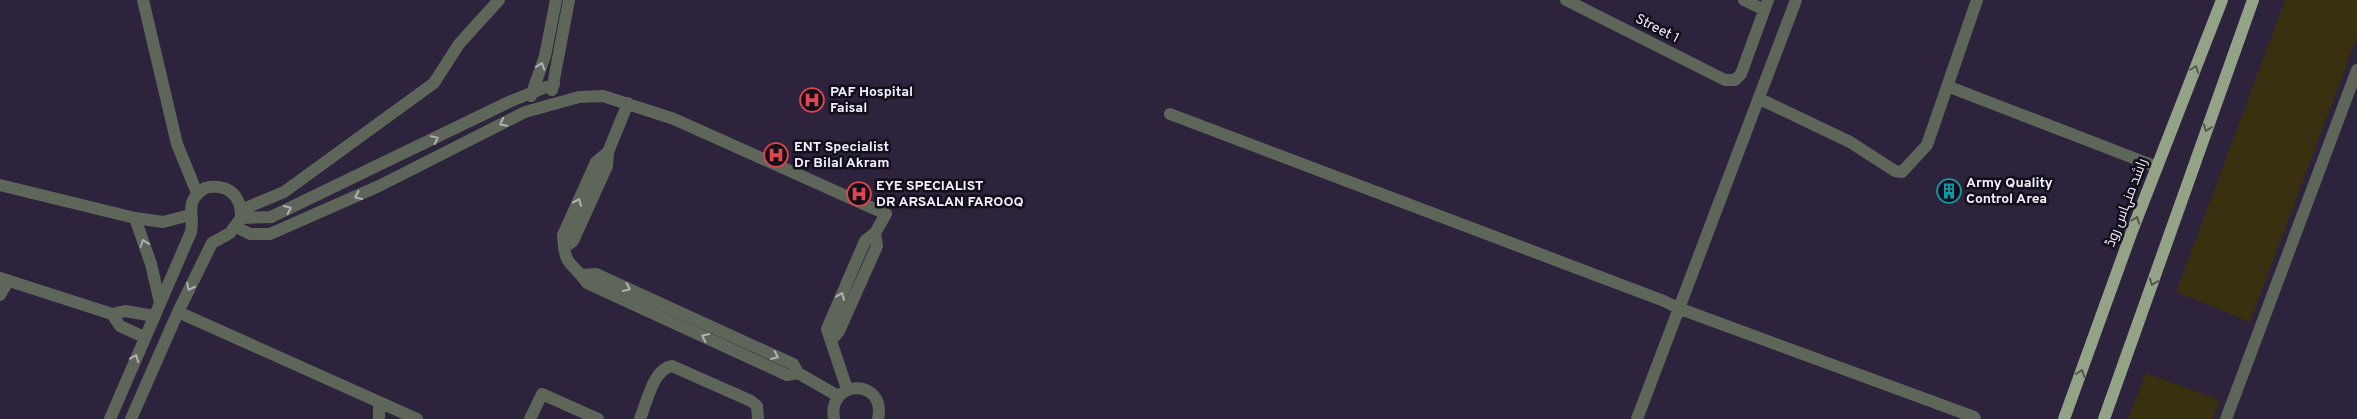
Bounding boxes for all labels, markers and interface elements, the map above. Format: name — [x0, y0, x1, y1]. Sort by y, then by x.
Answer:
street label: Street 1 — [1632, 11, 1682, 47]
one-way arrow — [535, 62, 545, 71]
one-way arrow — [2189, 65, 2200, 74]
place label: PAF Hospital Faisal — [830, 84, 913, 117]
hospital icon: PAF Hospital Faisal — [799, 87, 825, 113]
one-way arrow — [499, 117, 508, 127]
one-way arrow — [2203, 124, 2213, 132]
one-way arrow — [429, 135, 438, 145]
place label: ENT Specialist Dr Bilal Akram — [794, 139, 890, 172]
hospital icon: ENT Specialist Dr Bilal Akram — [763, 142, 789, 168]
street label: راشد منہاس روڈ — [2102, 156, 2152, 250]
place label: Army Quality Control Area — [1966, 175, 2053, 208]
place label: EYE SPECIALIST DR ARSALAN FAROOQ — [876, 178, 1024, 211]
building icon: Army Quality Control Area — [1936, 178, 1962, 204]
hospital icon: EYE SPECIALIST DR ARSALAN FAROOQ — [846, 181, 872, 207]
one-way arrow — [354, 189, 363, 200]
one-way arrow — [572, 198, 583, 207]
one-way arrow — [283, 205, 292, 215]
one-way arrow — [2130, 217, 2140, 225]
one-way arrow — [140, 239, 150, 248]
one-way arrow — [2148, 277, 2158, 285]
one-way arrow — [187, 281, 197, 290]
one-way arrow — [622, 281, 631, 292]
one-way arrow — [835, 292, 846, 301]
one-way arrow — [701, 333, 710, 343]
one-way arrow — [770, 349, 779, 360]
one-way arrow — [129, 354, 140, 363]
one-way arrow — [2075, 369, 2085, 378]

